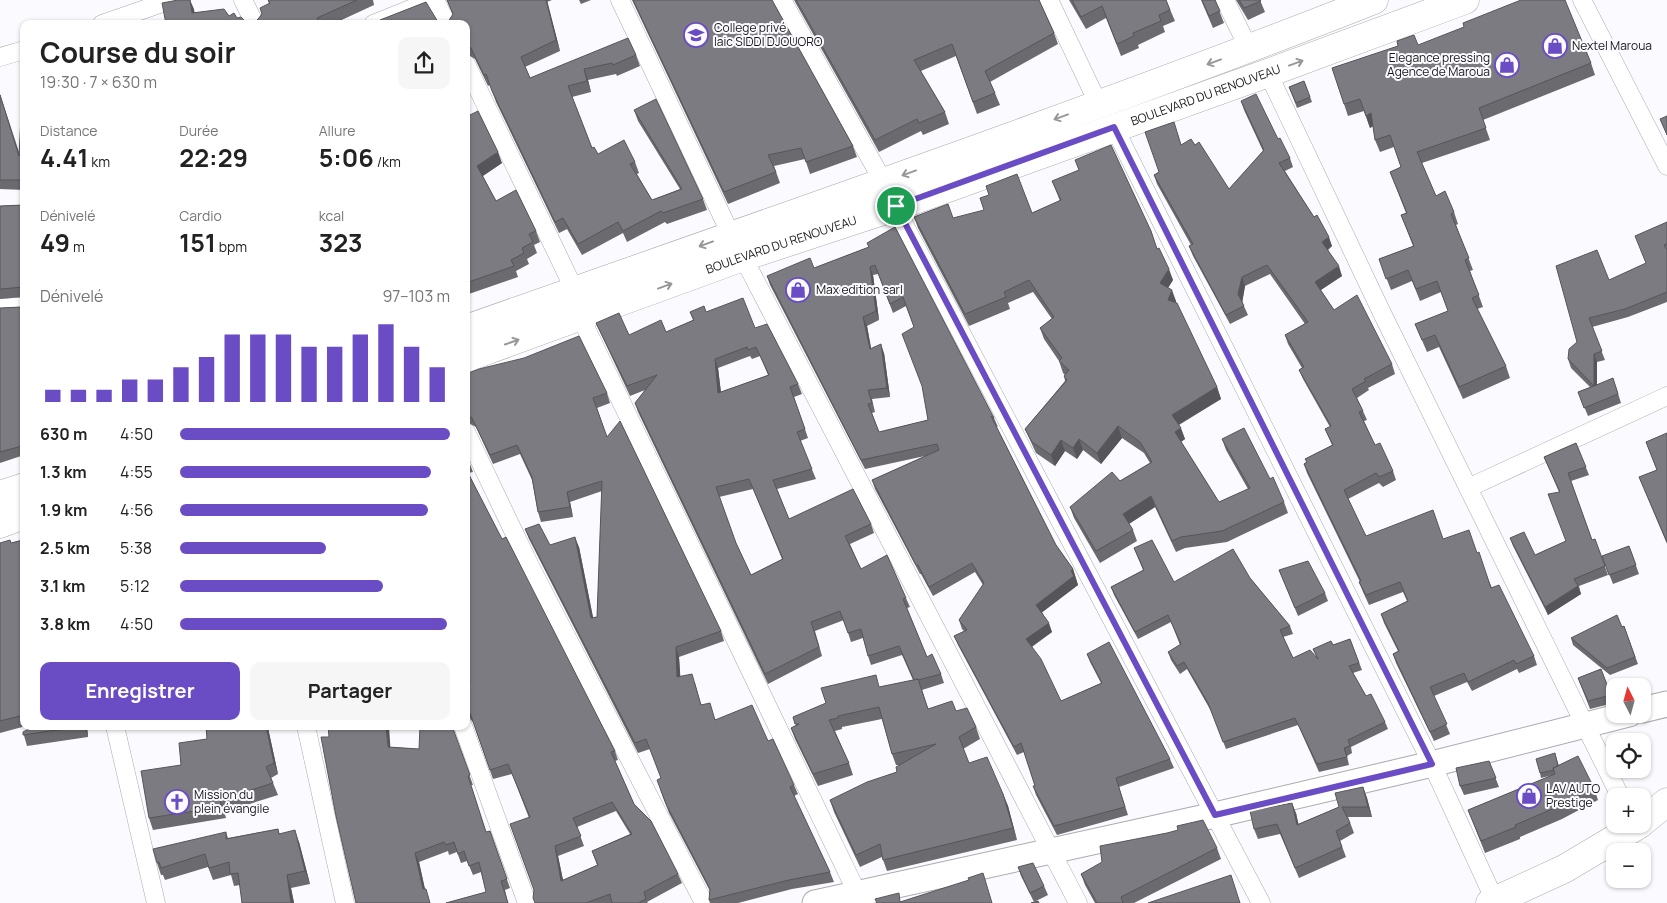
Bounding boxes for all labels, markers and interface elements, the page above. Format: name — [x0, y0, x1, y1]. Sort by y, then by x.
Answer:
place label: College privé laic SIDDI DJOUORO — [714, 19, 823, 50]
school or university icon: College privé laic SIDDI DJOUORO — [683, 22, 709, 48]
text: Course du soir — [40, 33, 236, 71]
shop icon: Nextel Maroua — [1542, 33, 1568, 59]
button: share — [398, 37, 450, 89]
place label: Nextel Maroua — [1572, 37, 1652, 54]
place label: Elegance pressing Agence de Maroua — [1387, 49, 1490, 80]
shop icon: Elegance pressing Agence de Maroua — [1494, 52, 1520, 78]
one-way arrow — [1207, 58, 1222, 67]
one-way arrow — [1288, 58, 1304, 67]
street label: BOULEVARD DU RENOUVEAU — [1128, 60, 1283, 130]
text: 19:30 · 7 × 630 m — [40, 71, 157, 93]
one-way arrow — [1054, 113, 1069, 122]
text: Distance — [40, 121, 97, 140]
text: Durée — [179, 121, 218, 140]
text: Allure — [319, 121, 355, 140]
text: 4.41 — [40, 140, 88, 175]
text: 22:29 — [179, 140, 248, 175]
text: 5:06 — [319, 140, 374, 175]
text: km — [88, 152, 110, 171]
text: /km — [374, 152, 401, 171]
one-way arrow — [902, 169, 917, 178]
pin — [875, 185, 917, 227]
icon: arrive — [882, 192, 910, 220]
text: Dénivelé — [40, 206, 95, 225]
text: Cardio — [179, 206, 222, 225]
text: kcal — [319, 206, 344, 225]
street label: BOULEVARD DU RENOUVEAU — [703, 211, 859, 278]
text: 49 — [40, 225, 70, 260]
text: 151 — [179, 225, 216, 260]
text: 323 — [319, 225, 363, 260]
text: m — [70, 237, 85, 256]
text: bpm — [216, 237, 247, 256]
one-way arrow — [699, 240, 714, 249]
shop icon: Max edition sarl — [785, 277, 811, 303]
one-way arrow — [657, 281, 672, 291]
place label: Max edition sarl — [816, 281, 903, 298]
text: Dénivelé — [40, 285, 103, 307]
text: 97–103 m — [383, 285, 450, 307]
one-way arrow — [504, 337, 519, 346]
text: 630 m — [40, 423, 87, 445]
text: 4:50 — [120, 423, 153, 445]
text: 1.3 km — [40, 461, 87, 483]
text: 4:55 — [120, 461, 153, 483]
text: 1.9 km — [40, 499, 87, 521]
text: 4:56 — [120, 499, 153, 521]
text: 2.5 km — [40, 537, 90, 559]
text: 5:38 — [120, 537, 152, 559]
text: 3.1 km — [40, 575, 85, 597]
text: 5:12 — [120, 575, 149, 597]
text: 3.8 km — [40, 613, 90, 635]
text: 4:50 — [120, 613, 153, 635]
button: Enregistrer — [40, 662, 240, 720]
button: Partager — [250, 662, 450, 720]
north arrow — [1606, 678, 1651, 722]
map controls — [1606, 678, 1651, 888]
button: locate — [1606, 733, 1651, 778]
place label: LAV AUTO Prestige — [1546, 780, 1600, 811]
shop icon: LAV AUTO Prestige — [1516, 783, 1542, 809]
place label: Mission du plein évangile — [194, 786, 269, 817]
button: + — [1606, 788, 1651, 833]
church icon: Mission du plein évangile — [164, 789, 190, 815]
button: − — [1606, 843, 1651, 888]

